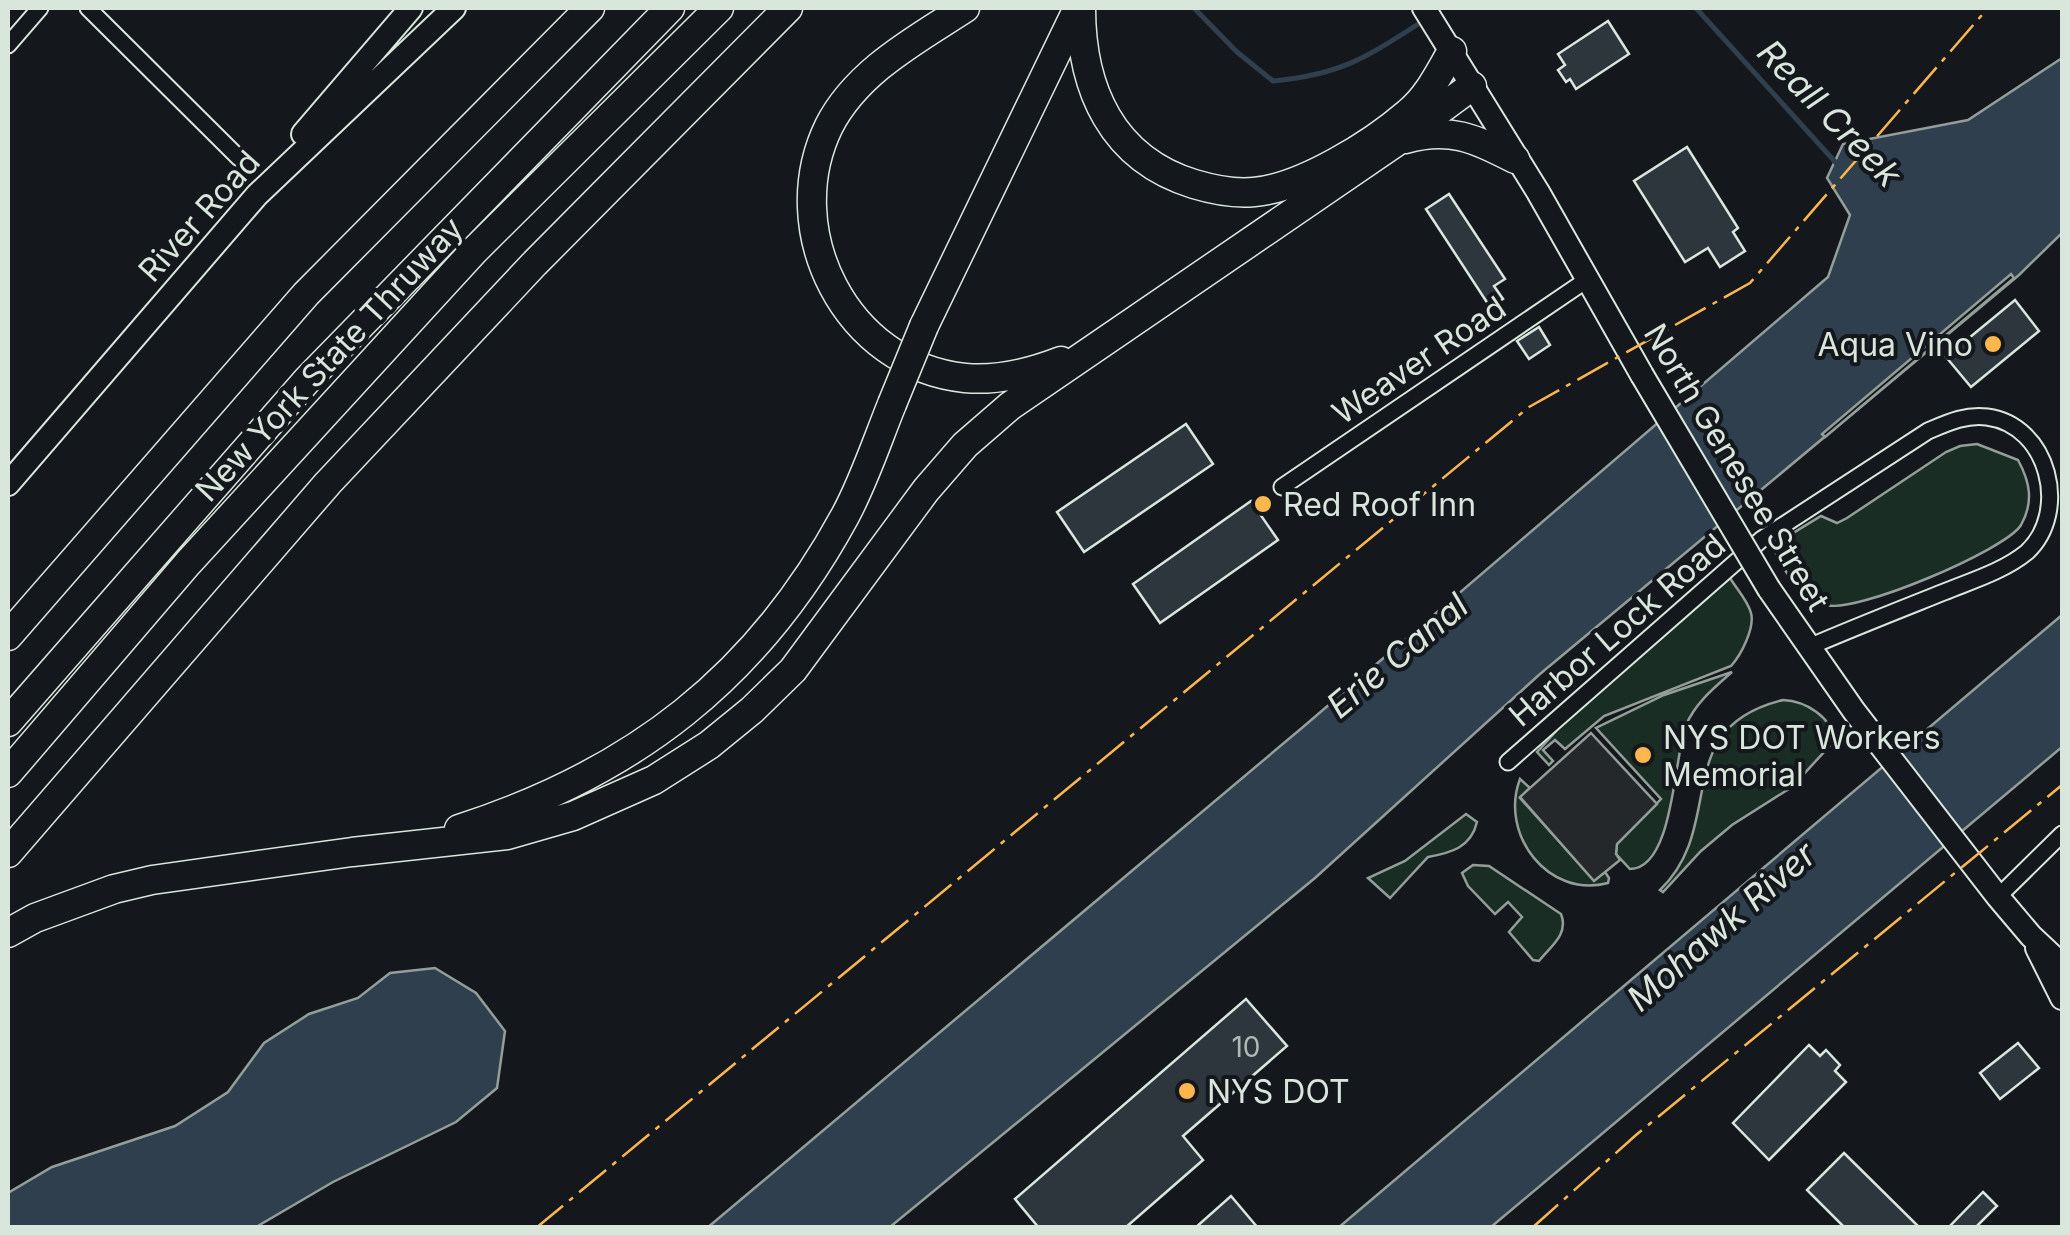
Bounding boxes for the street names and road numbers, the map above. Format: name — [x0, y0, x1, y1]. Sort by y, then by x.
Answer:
street label: River Road — [130, 143, 268, 289]
street label: New York State Thruway — [187, 209, 471, 509]
street label: Weaver Road — [1325, 288, 1513, 432]
street label: North Genesee Street — [1636, 316, 1838, 618]
street label: Harbor Lock Road — [1501, 526, 1733, 734]

